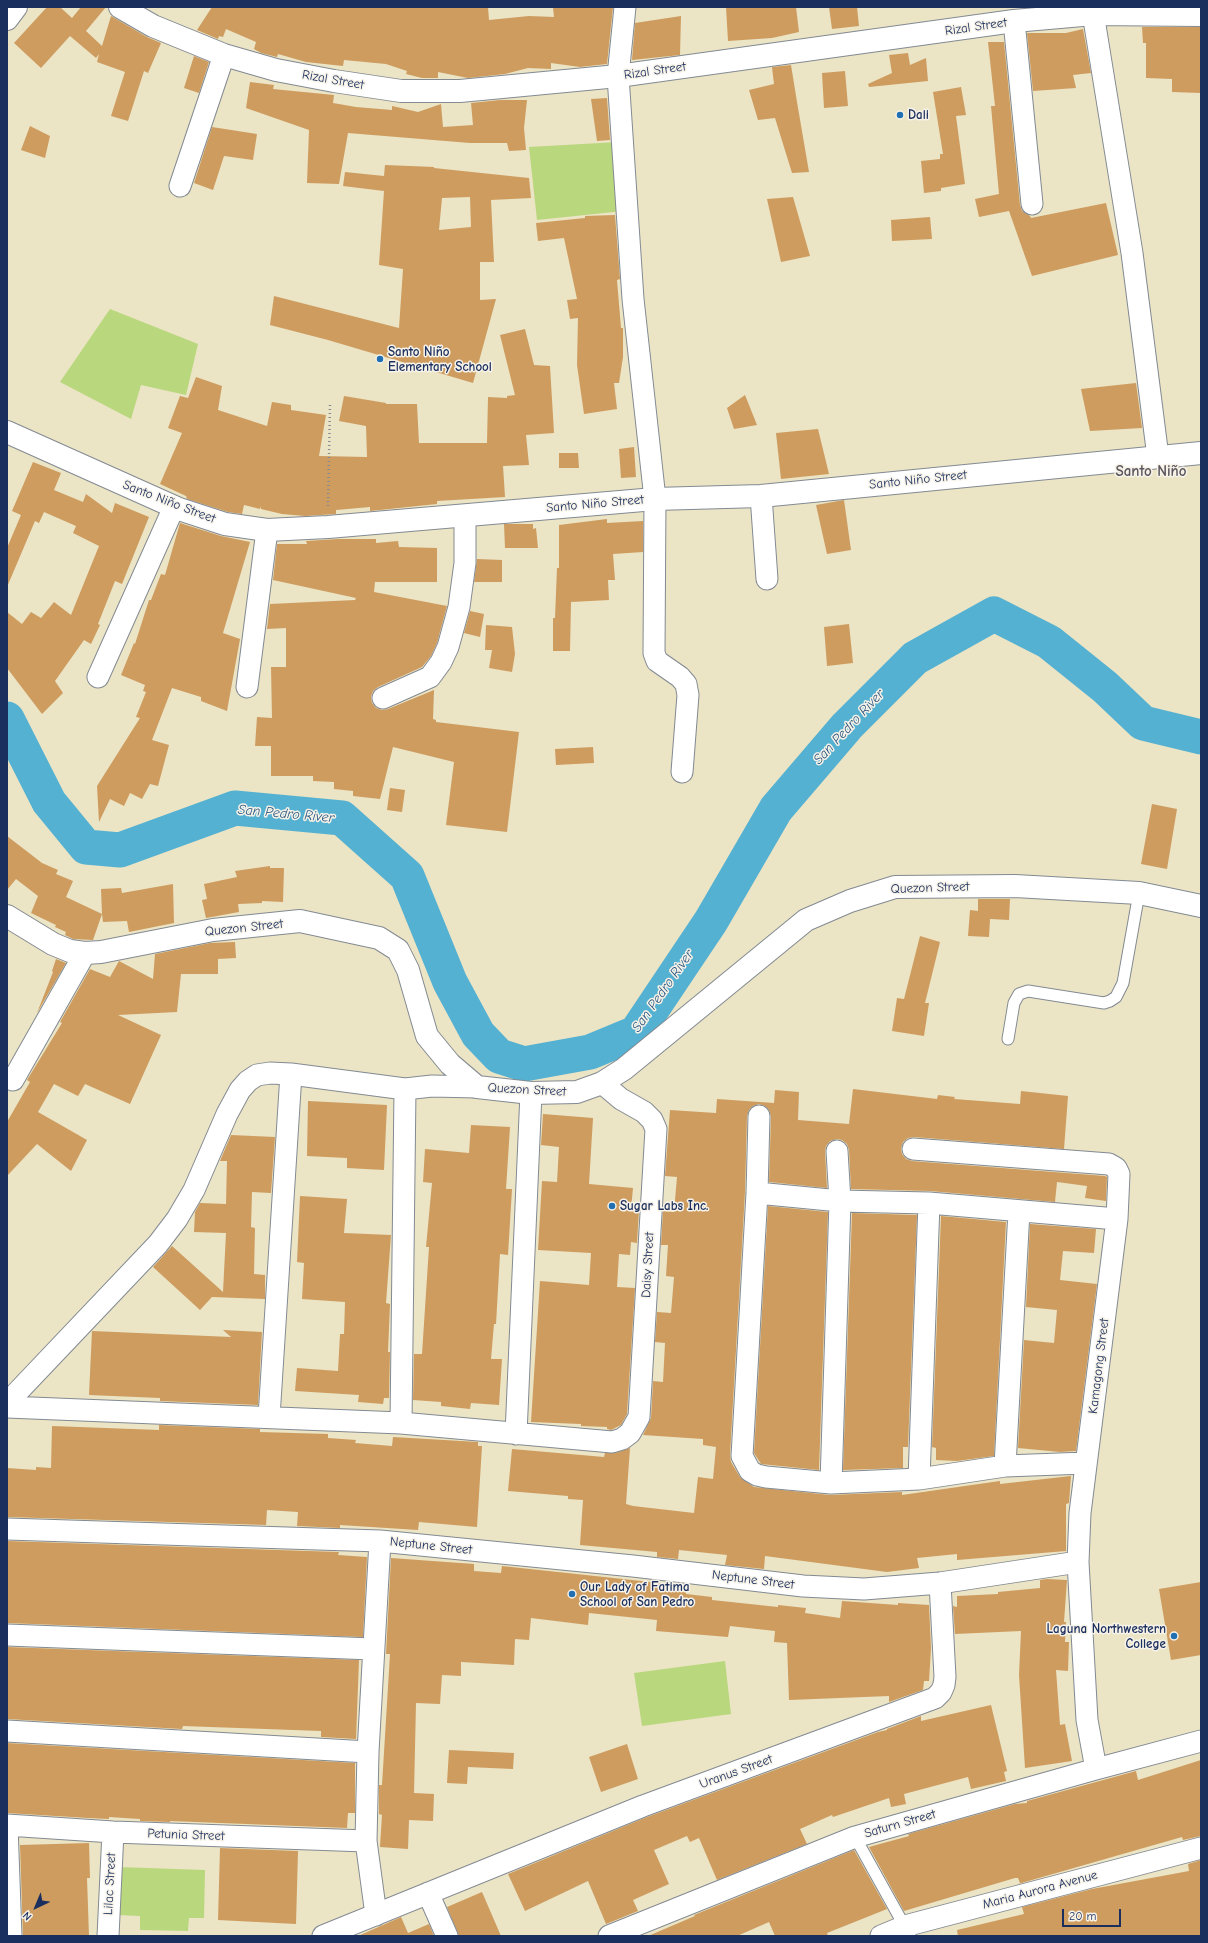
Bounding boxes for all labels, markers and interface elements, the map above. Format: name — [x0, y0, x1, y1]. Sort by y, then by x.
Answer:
street label: Rizal Street — [944, 15, 1008, 39]
street label: Rizal Street — [623, 59, 687, 83]
street label: Rizal Street — [301, 67, 365, 93]
place label: Dali — [908, 107, 929, 123]
marker: Dali — [895, 110, 905, 120]
place label: Santo Niño Elementary School — [388, 344, 492, 375]
marker: Santo Niño Elementary School — [375, 354, 385, 364]
district label: Santo Niño — [1116, 463, 1186, 481]
street label: Santo Niño Street — [868, 467, 968, 493]
street label: Santo Niño Street — [120, 477, 218, 527]
street label: Santo Niño Street — [545, 492, 645, 516]
water label: San Pedro River — [810, 686, 888, 768]
water label: San Pedro River — [237, 801, 335, 827]
street label: Quezon Street — [890, 879, 970, 897]
street label: Quezon Street — [204, 916, 284, 940]
water label: San Pedro River — [628, 947, 698, 1035]
street label: Quezon Street — [487, 1080, 567, 1100]
place label: Sugar Labs Inc. — [620, 1198, 708, 1214]
marker: Sugar Labs Inc. — [607, 1201, 617, 1211]
street label: Daisy Street — [638, 1232, 658, 1298]
street label: Kamagong Street — [1085, 1317, 1113, 1415]
street label: Neptune Street — [389, 1534, 473, 1558]
street label: Neptune Street — [711, 1567, 795, 1593]
place label: Our Lady of Fatima School of San Pedro — [580, 1579, 694, 1610]
marker: Our Lady of Fatima School of San Pedro — [567, 1589, 577, 1599]
place label: Laguna Northwestern College — [1046, 1621, 1166, 1652]
marker: Laguna Northwestern College — [1169, 1631, 1179, 1641]
street label: Uranus Street — [697, 1752, 775, 1792]
street label: Saturn Street — [863, 1806, 937, 1842]
street label: Petunia Street — [147, 1826, 225, 1844]
street label: Lilac Street — [101, 1853, 119, 1915]
street label: Maria Aurora Avenue — [981, 1867, 1099, 1913]
north arrow — [16, 1887, 56, 1927]
scale bar — [1064, 1901, 1123, 1927]
text: N — [20, 1909, 34, 1923]
text: 20 m — [1069, 1909, 1097, 1923]

